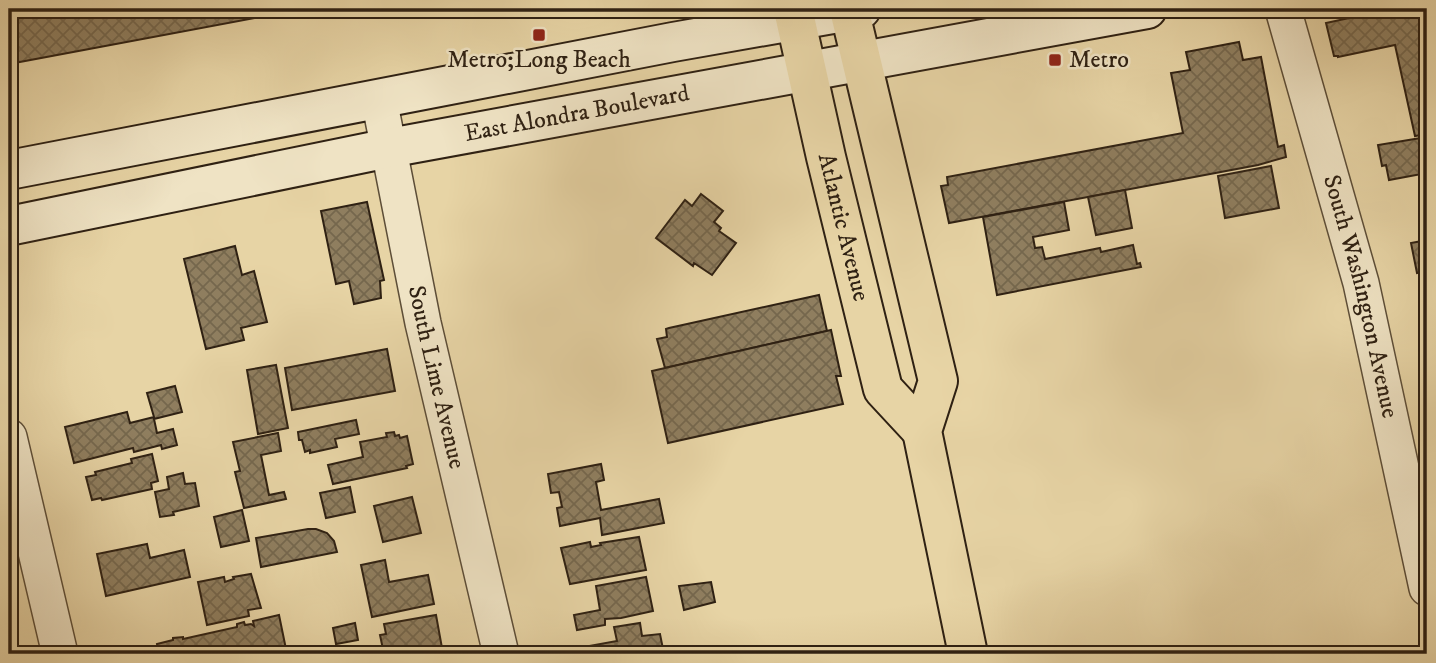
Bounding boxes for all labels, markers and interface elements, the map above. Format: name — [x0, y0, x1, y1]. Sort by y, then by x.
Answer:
marker: Metro;Long Beach — [531, 27, 547, 43]
place label: Metro;Long Beach — [447, 45, 631, 75]
place label: Metro — [1069, 45, 1129, 75]
marker: Metro — [1047, 52, 1063, 68]
street label: East Alondra Boulevard — [462, 78, 692, 149]
street label: Atlantic Avenue — [811, 150, 876, 304]
street label: South Washington Avenue — [1316, 172, 1405, 421]
street label: South Lime Avenue — [401, 283, 472, 472]

